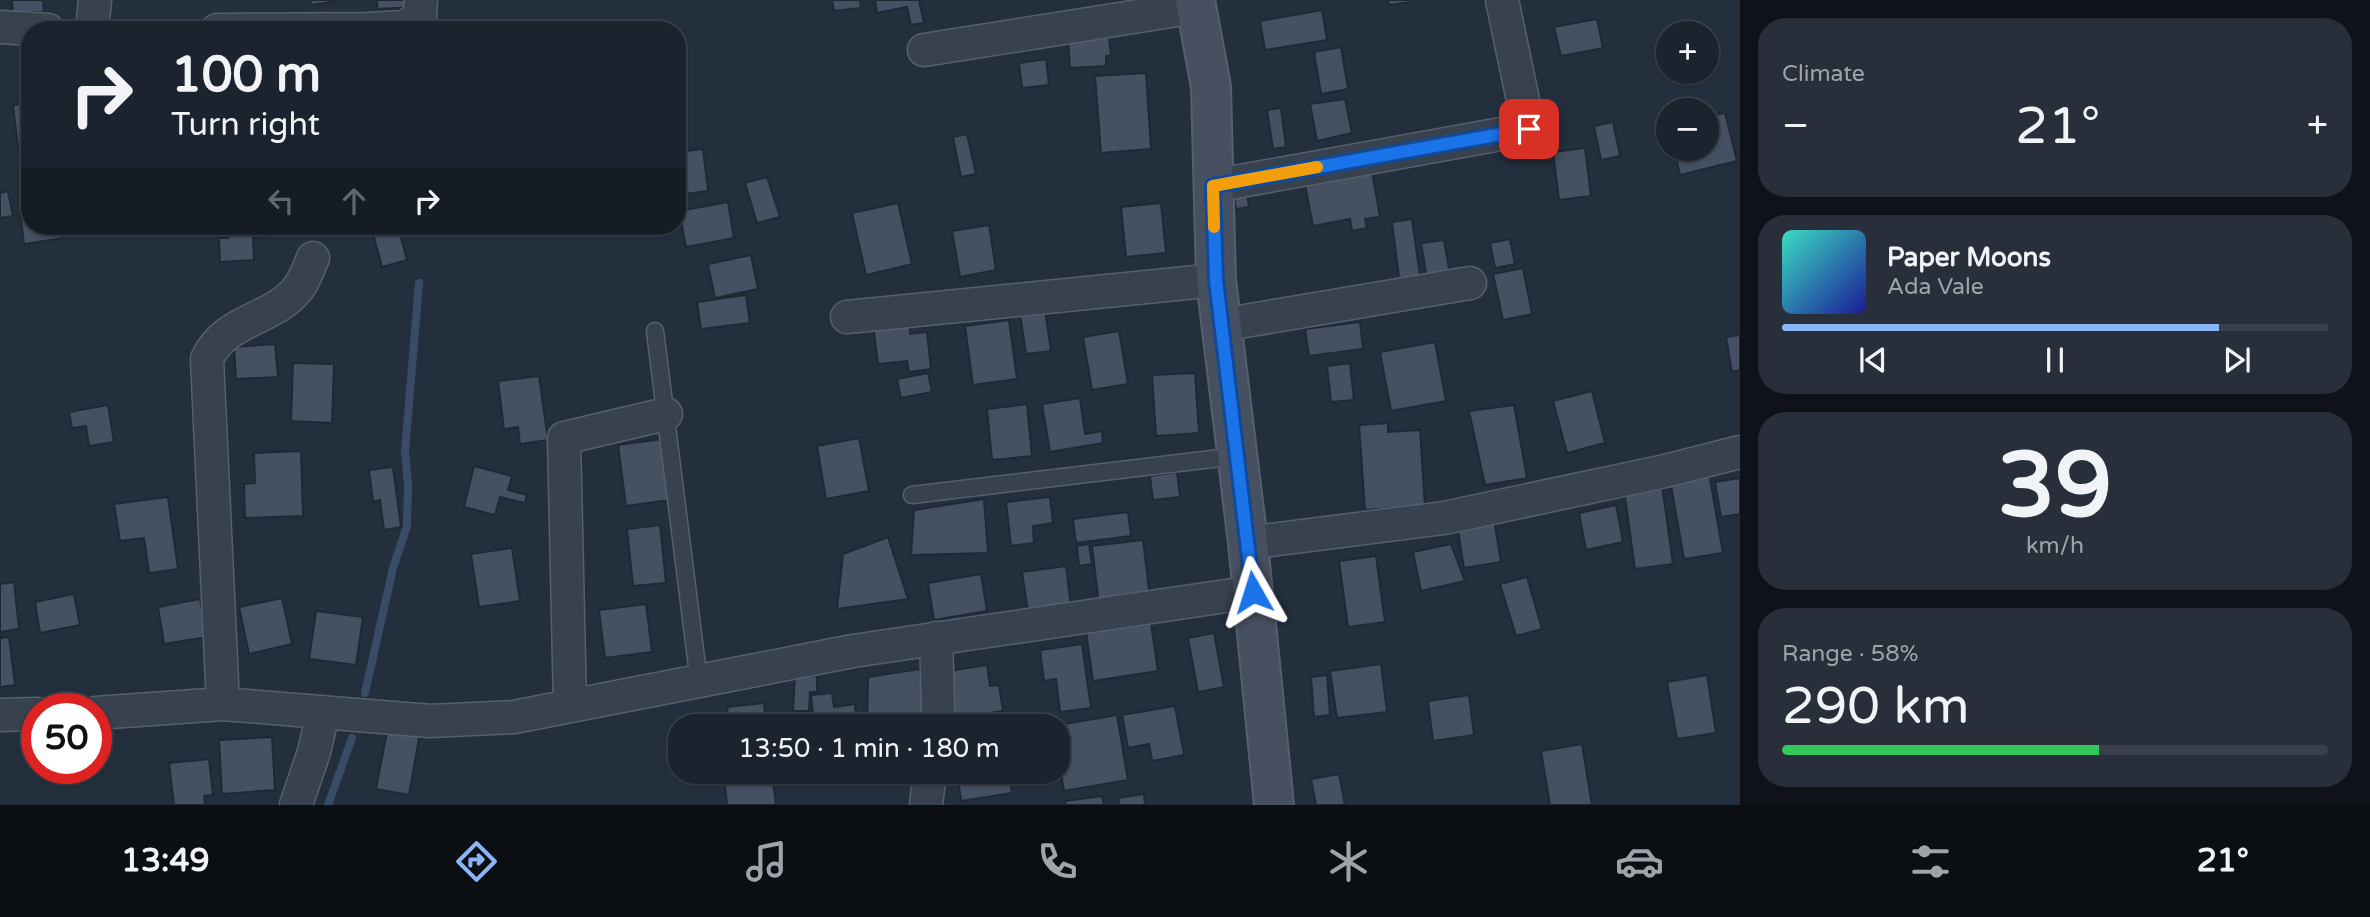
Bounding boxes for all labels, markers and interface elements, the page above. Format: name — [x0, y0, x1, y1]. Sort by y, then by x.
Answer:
map controls — [1656, 21, 1719, 161]
button: + — [1656, 21, 1719, 84]
text: 100 m — [171, 46, 321, 105]
icon: right — [56, 49, 147, 140]
text: Climate — [1782, 60, 1865, 88]
text: 21° — [2015, 95, 2100, 158]
button: − — [1656, 98, 1719, 161]
pin — [1499, 99, 1559, 159]
text: − — [1782, 103, 1809, 149]
text: + — [2307, 103, 2328, 149]
text: Turn right — [171, 106, 320, 144]
icon: arrive — [1510, 110, 1548, 148]
icon: left — [262, 182, 300, 220]
icon: ahead — [335, 182, 373, 220]
icon: right — [408, 182, 446, 220]
text: Paper Moons — [1887, 242, 2051, 273]
text: Ada Vale — [1887, 273, 1984, 301]
icon: previous — [1854, 341, 1892, 379]
icon: pause — [2036, 341, 2074, 379]
icon: next — [2218, 341, 2256, 379]
text: 39 — [1998, 431, 2112, 541]
text: km/h — [2026, 532, 2084, 560]
position arrow — [1216, 555, 1290, 629]
text: Range · 58% — [1782, 640, 1918, 668]
text: 290 km — [1782, 675, 1970, 738]
speed limit sign: 50 — [21, 693, 112, 784]
text: 13:50 · 1 min · 180 m — [738, 733, 1000, 764]
icon: directions — [452, 837, 501, 886]
icon: music — [742, 837, 791, 886]
icon: phone — [1033, 837, 1082, 886]
icon: climate — [1324, 837, 1373, 886]
icon: car — [1615, 837, 1664, 886]
icon: filters — [1906, 837, 1955, 886]
text: 13:49 — [121, 842, 210, 880]
text: 21° — [2197, 842, 2249, 880]

